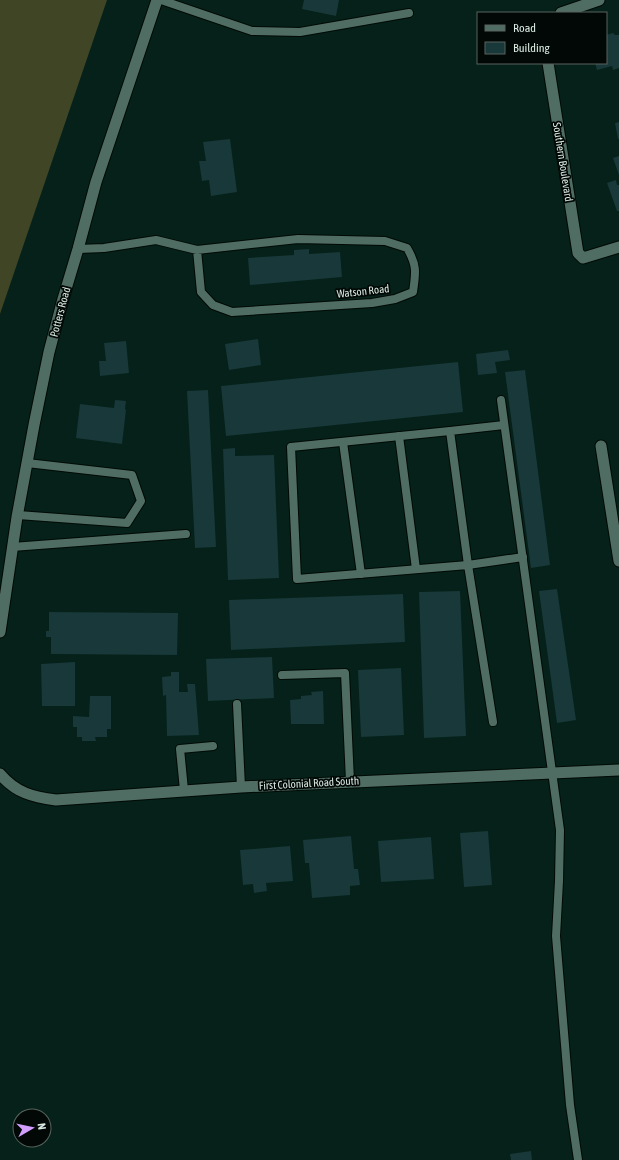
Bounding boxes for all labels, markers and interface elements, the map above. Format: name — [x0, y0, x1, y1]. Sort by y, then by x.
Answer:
legend — [477, 12, 607, 64]
text: Road — [513, 21, 536, 35]
text: Building — [513, 41, 551, 55]
street label: Southern Boulevard — [551, 122, 575, 202]
street label: Watson Road — [336, 282, 390, 300]
street label: Potters Road — [48, 286, 72, 338]
street label: First Colonial Road South — [259, 774, 359, 792]
north arrow — [12, 1108, 52, 1148]
text: N — [35, 1122, 48, 1131]

